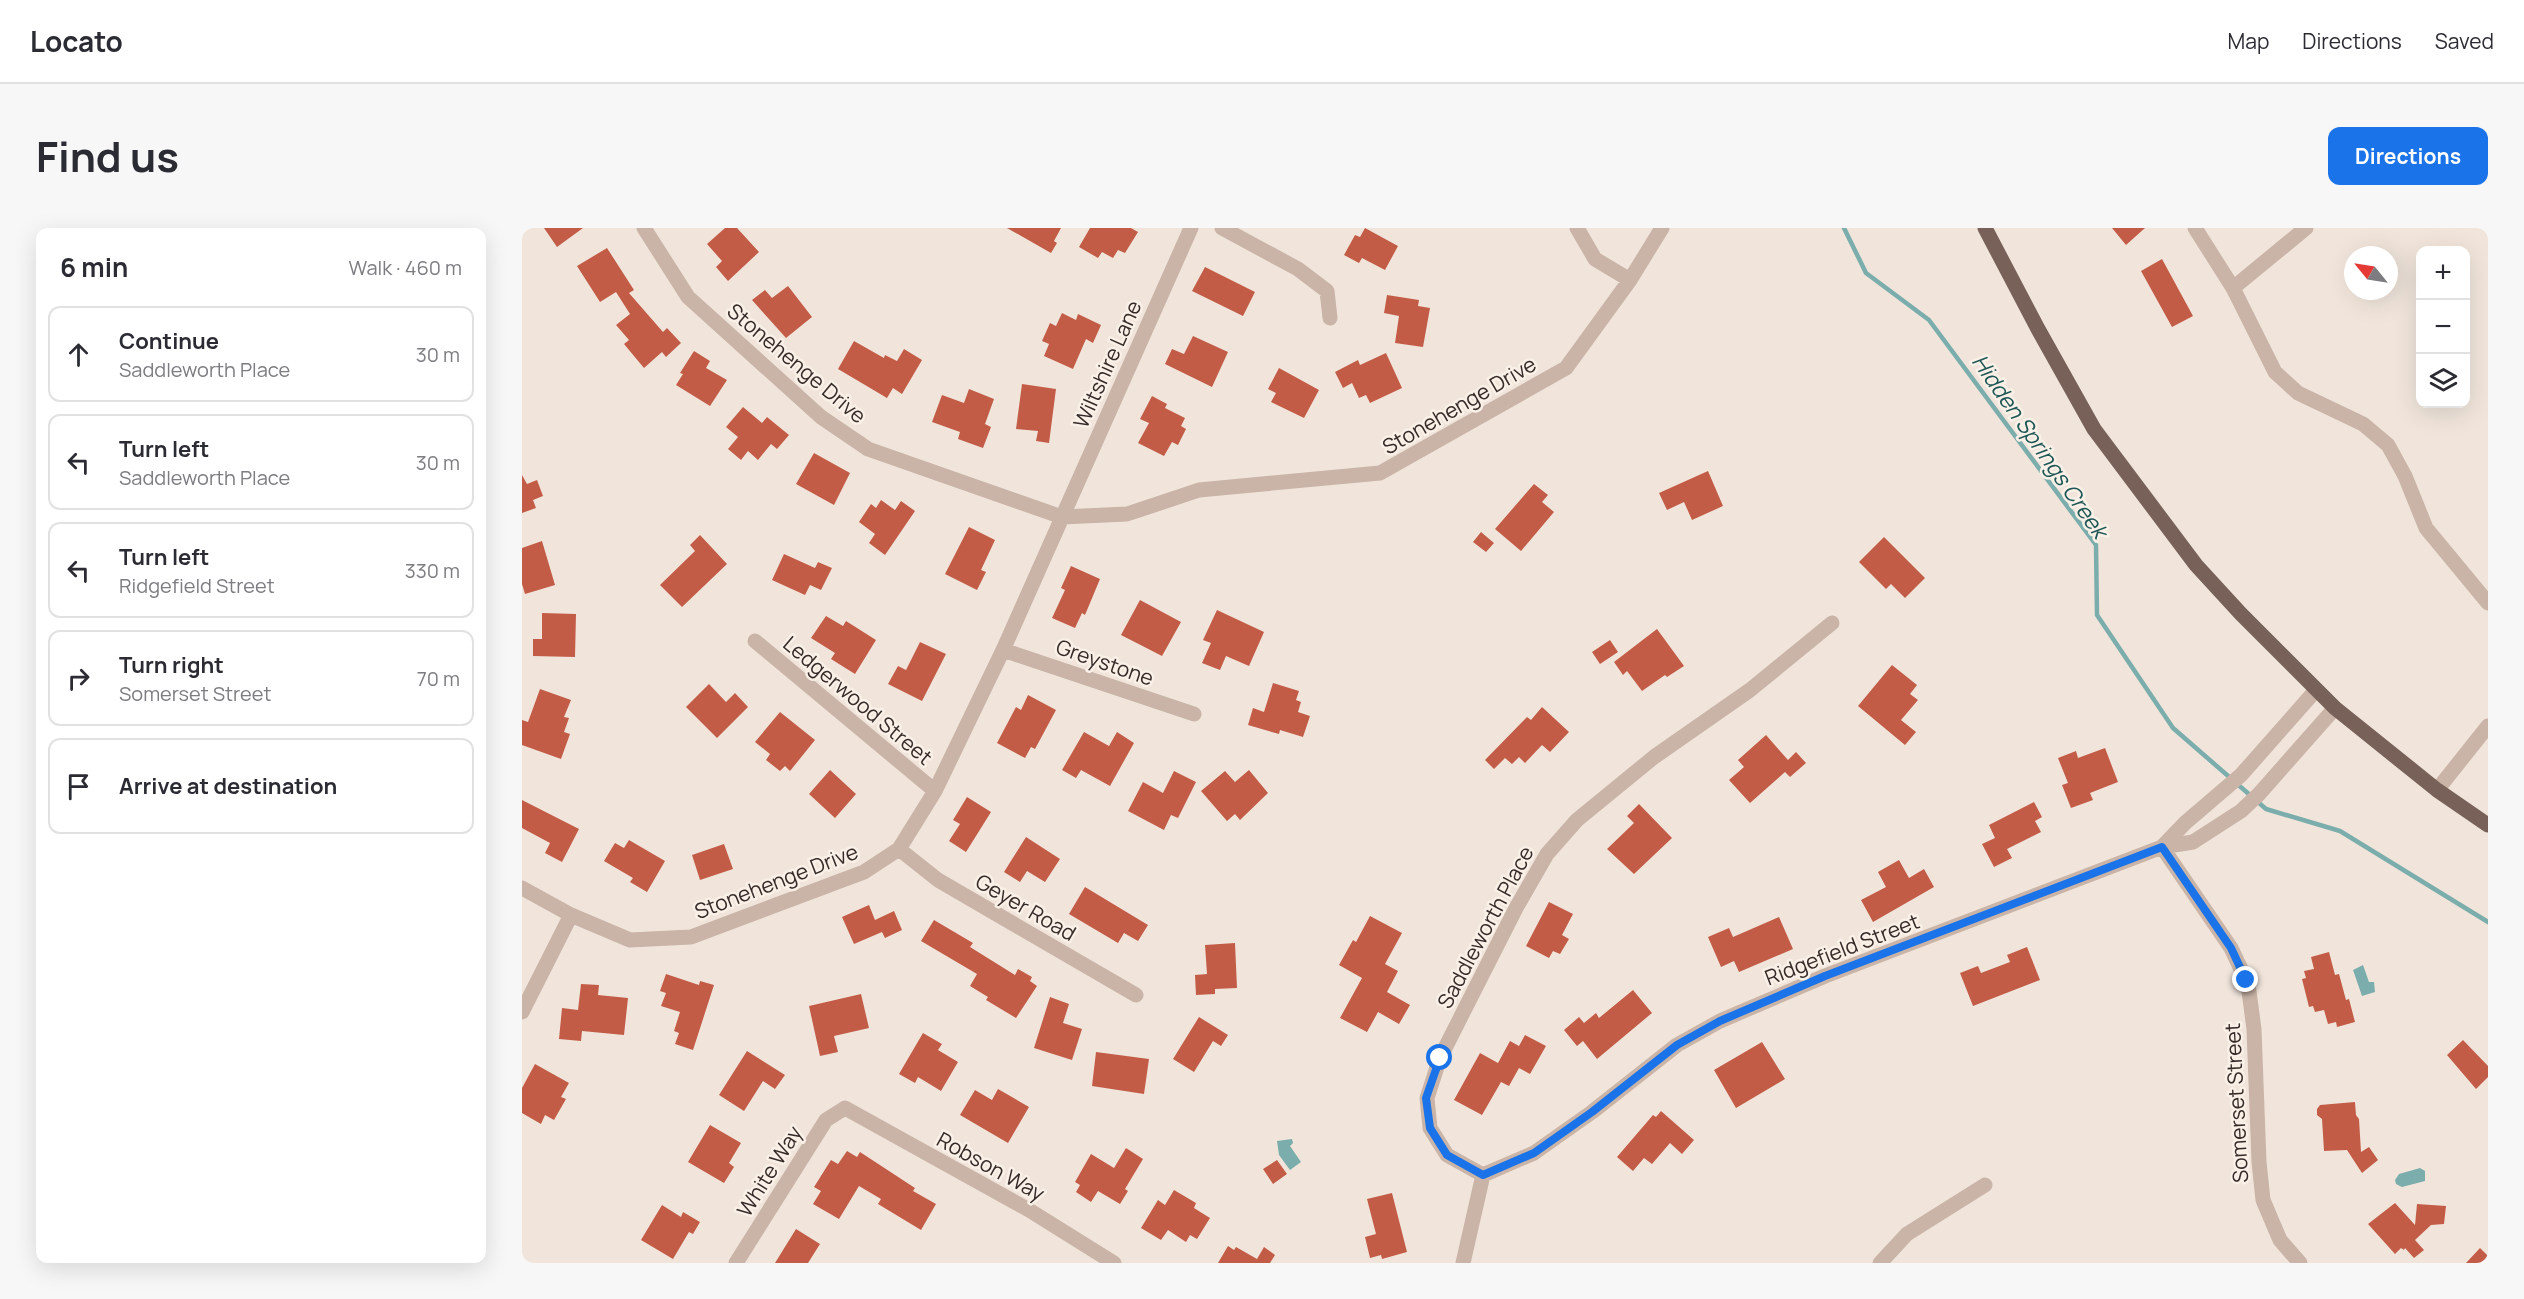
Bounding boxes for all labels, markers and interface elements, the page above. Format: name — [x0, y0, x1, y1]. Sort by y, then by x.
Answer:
text: Locato — [30, 22, 123, 60]
text: Map — [2228, 27, 2269, 55]
text: Directions — [2302, 27, 2402, 55]
text: Saved — [2435, 27, 2494, 55]
text: Find us — [36, 127, 179, 185]
button: Directions — [2328, 127, 2488, 185]
north arrow — [2344, 246, 2398, 300]
map controls — [2416, 246, 2470, 408]
button: + — [2416, 246, 2470, 300]
text: 6 min — [60, 249, 128, 285]
text: Walk · 460 m — [349, 254, 462, 281]
street label: Wiltshire Lane — [1066, 296, 1148, 432]
street label: Stonehenge Drive — [722, 297, 872, 429]
button: − — [2416, 300, 2470, 354]
text: Continue — [119, 326, 219, 356]
icon: ahead — [62, 338, 95, 371]
text: 30 m — [416, 341, 460, 368]
water label: Hidden Springs Creek — [1965, 348, 2117, 546]
street label: Stonehenge Drive — [1377, 350, 1541, 460]
button: layers — [2416, 354, 2470, 408]
text: Saddleworth Place — [119, 356, 290, 383]
text: Turn left — [119, 434, 209, 464]
icon: left — [62, 446, 95, 479]
text: 30 m — [416, 449, 460, 476]
text: Saddleworth Place — [119, 464, 290, 491]
text: Turn left — [119, 542, 209, 572]
icon: left — [62, 554, 95, 587]
text: 330 m — [405, 557, 460, 584]
text: Ridgefield Street — [119, 572, 275, 599]
street label: Ledgerwood Street — [778, 629, 938, 771]
street label: Greystone — [1052, 632, 1158, 692]
text: Turn right — [119, 650, 224, 680]
icon: right — [62, 662, 95, 695]
text: 70 m — [417, 665, 460, 692]
text: Somerset Street — [119, 680, 272, 707]
icon: arrive — [62, 770, 95, 803]
text: Arrive at destination — [119, 771, 337, 801]
street label: Stonehenge Drive — [690, 837, 862, 925]
street label: Saddleworth Place — [1430, 841, 1540, 1013]
street label: Geyer Road — [971, 867, 1081, 947]
street label: Ridgefield Street — [1761, 907, 1923, 991]
route end — [2232, 966, 2258, 992]
street label: Somerset Street — [2218, 1022, 2254, 1184]
route start — [1426, 1044, 1452, 1070]
street label: White Way — [730, 1120, 808, 1222]
street label: Robson Way — [932, 1125, 1050, 1207]

